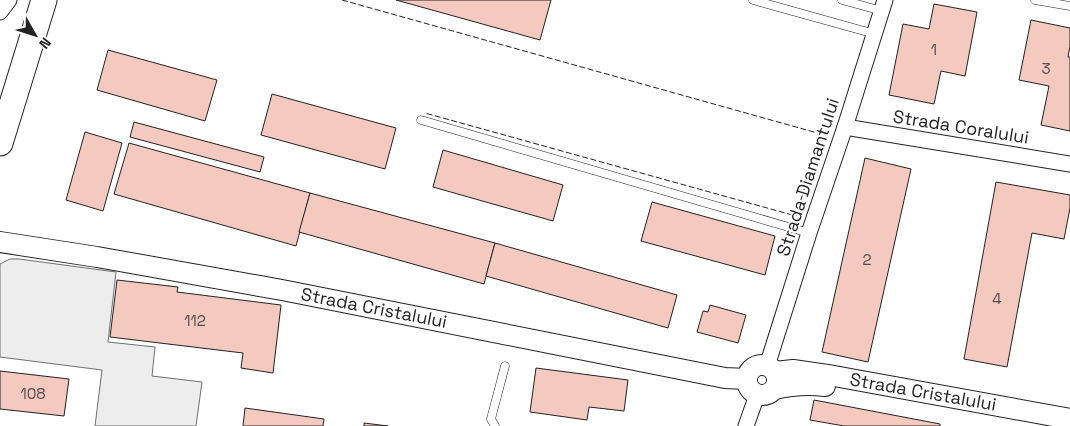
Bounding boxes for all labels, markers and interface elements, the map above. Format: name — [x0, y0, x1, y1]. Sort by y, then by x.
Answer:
north arrow — [10, 10, 60, 60]
text: N — [35, 34, 55, 52]
house number: 1 — [931, 40, 937, 59]
house number: 3 — [1041, 59, 1051, 78]
street label: Strada Diamantului — [771, 95, 844, 259]
street label: Strada Coralului — [891, 104, 1031, 149]
house number: 2 — [862, 250, 872, 269]
street label: Strada Cristalului — [299, 282, 449, 333]
house number: 4 — [992, 289, 1002, 308]
house number: 112 — [184, 311, 206, 330]
street label: Strada Cristalului — [848, 367, 998, 416]
house number: 108 — [20, 384, 46, 403]

